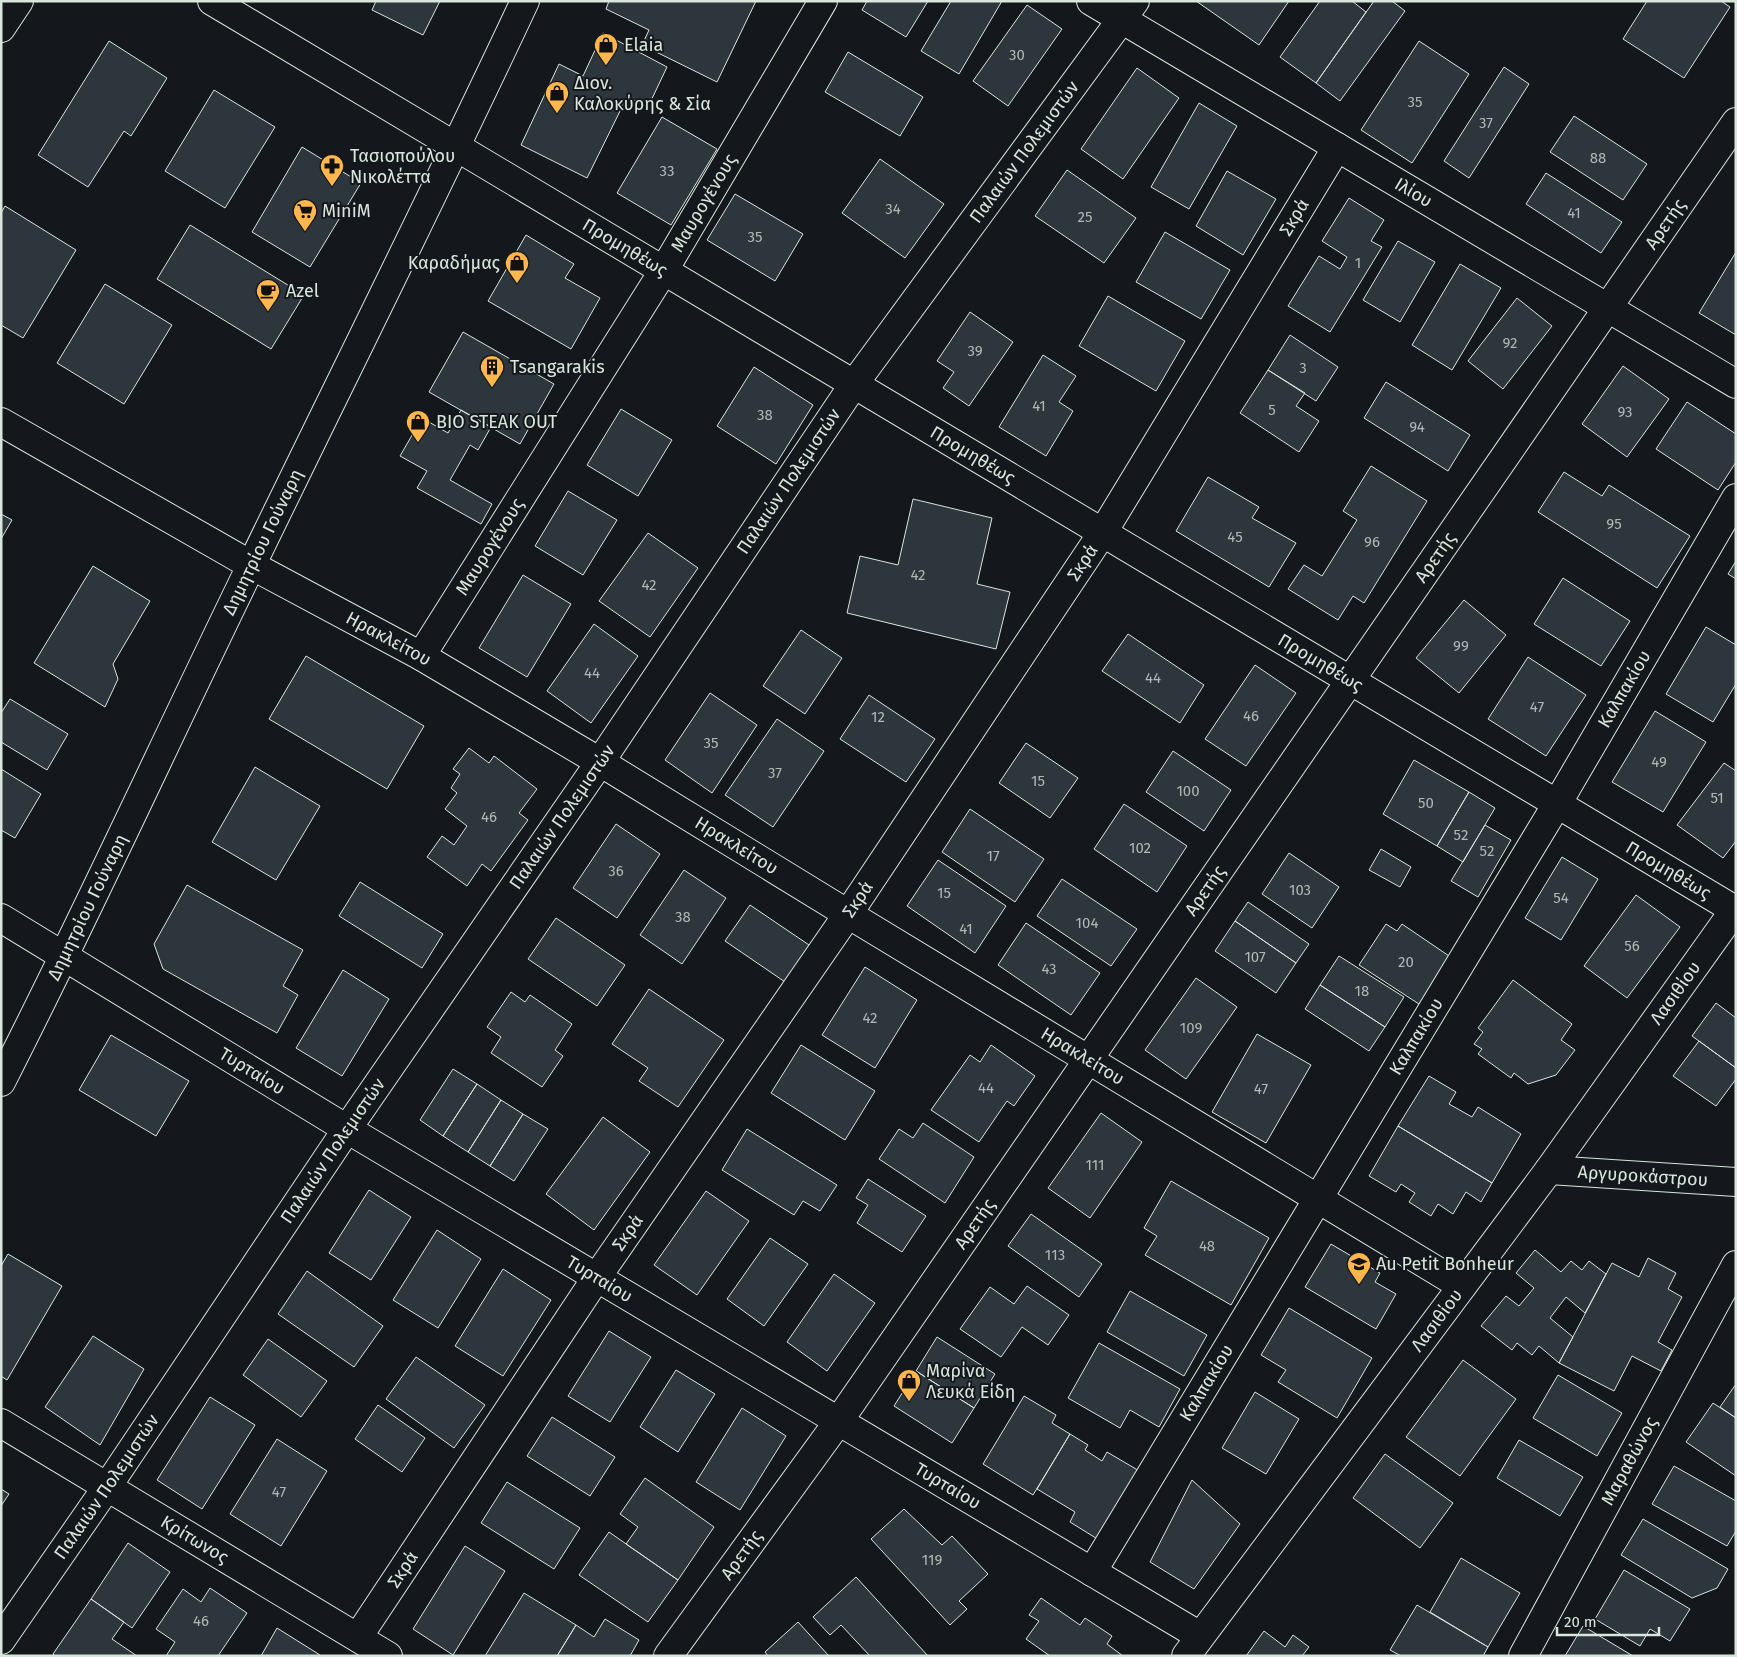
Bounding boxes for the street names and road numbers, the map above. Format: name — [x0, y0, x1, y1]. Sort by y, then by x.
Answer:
street label: Παλαιών Πολεμιστών — [965, 76, 1084, 227]
street label: Μαυρογένους — [666, 149, 742, 256]
street label: Ιλίου — [1391, 173, 1436, 212]
street label: Αρετής — [1640, 194, 1691, 254]
street label: Σκρά — [1275, 195, 1314, 240]
street label: Προμηθέως — [579, 214, 672, 282]
street label: Παλαιών Πολεμιστών — [732, 404, 846, 558]
street label: Προμηθέως — [926, 421, 1020, 489]
street label: Δημητρίου Γούναρη — [218, 465, 307, 619]
street label: Μαυρογένους — [451, 494, 529, 599]
street label: Αρετής — [1410, 528, 1461, 587]
street label: Σκρά — [1063, 540, 1103, 585]
street label: Ηρακλείτου — [342, 607, 435, 671]
street label: Προμηθέως — [1274, 629, 1368, 697]
street label: Καλπακίου — [1593, 646, 1655, 732]
street label: Παλαιών Πολεμιστών — [504, 740, 620, 894]
street label: Ηρακλείτου — [691, 812, 782, 880]
street label: Δημητρίου Γούναρη — [43, 831, 132, 984]
street label: Προμηθέως — [1622, 836, 1715, 904]
street label: Αρετής — [1180, 861, 1230, 920]
street label: Σκρά — [838, 877, 878, 922]
street label: Λασιθίου — [1645, 957, 1705, 1029]
street label: Καλπακίου — [1385, 994, 1448, 1079]
street label: Ηρακλείτου — [1037, 1022, 1128, 1090]
street label: Τυρταίου — [215, 1043, 289, 1100]
street label: Παλαιών Πολεμιστών — [276, 1074, 390, 1228]
street label: Αργυροκάστρου — [1577, 1161, 1709, 1191]
street label: Αρετής — [950, 1194, 1000, 1253]
street label: Σκρά — [607, 1210, 648, 1255]
street label: Τυρταίου — [562, 1251, 637, 1307]
street label: Λασιθίου — [1406, 1285, 1467, 1356]
street label: Καλπακίου — [1175, 1340, 1238, 1425]
street label: Παλαιών Πολεμιστών — [49, 1410, 164, 1564]
street label: Μαραθώνος — [1596, 1412, 1662, 1509]
street label: Τυρταίου — [911, 1458, 985, 1514]
street label: Κρίτωνος — [157, 1511, 233, 1569]
street label: Αρετής — [716, 1525, 767, 1584]
street label: Σκρά — [383, 1547, 423, 1592]

